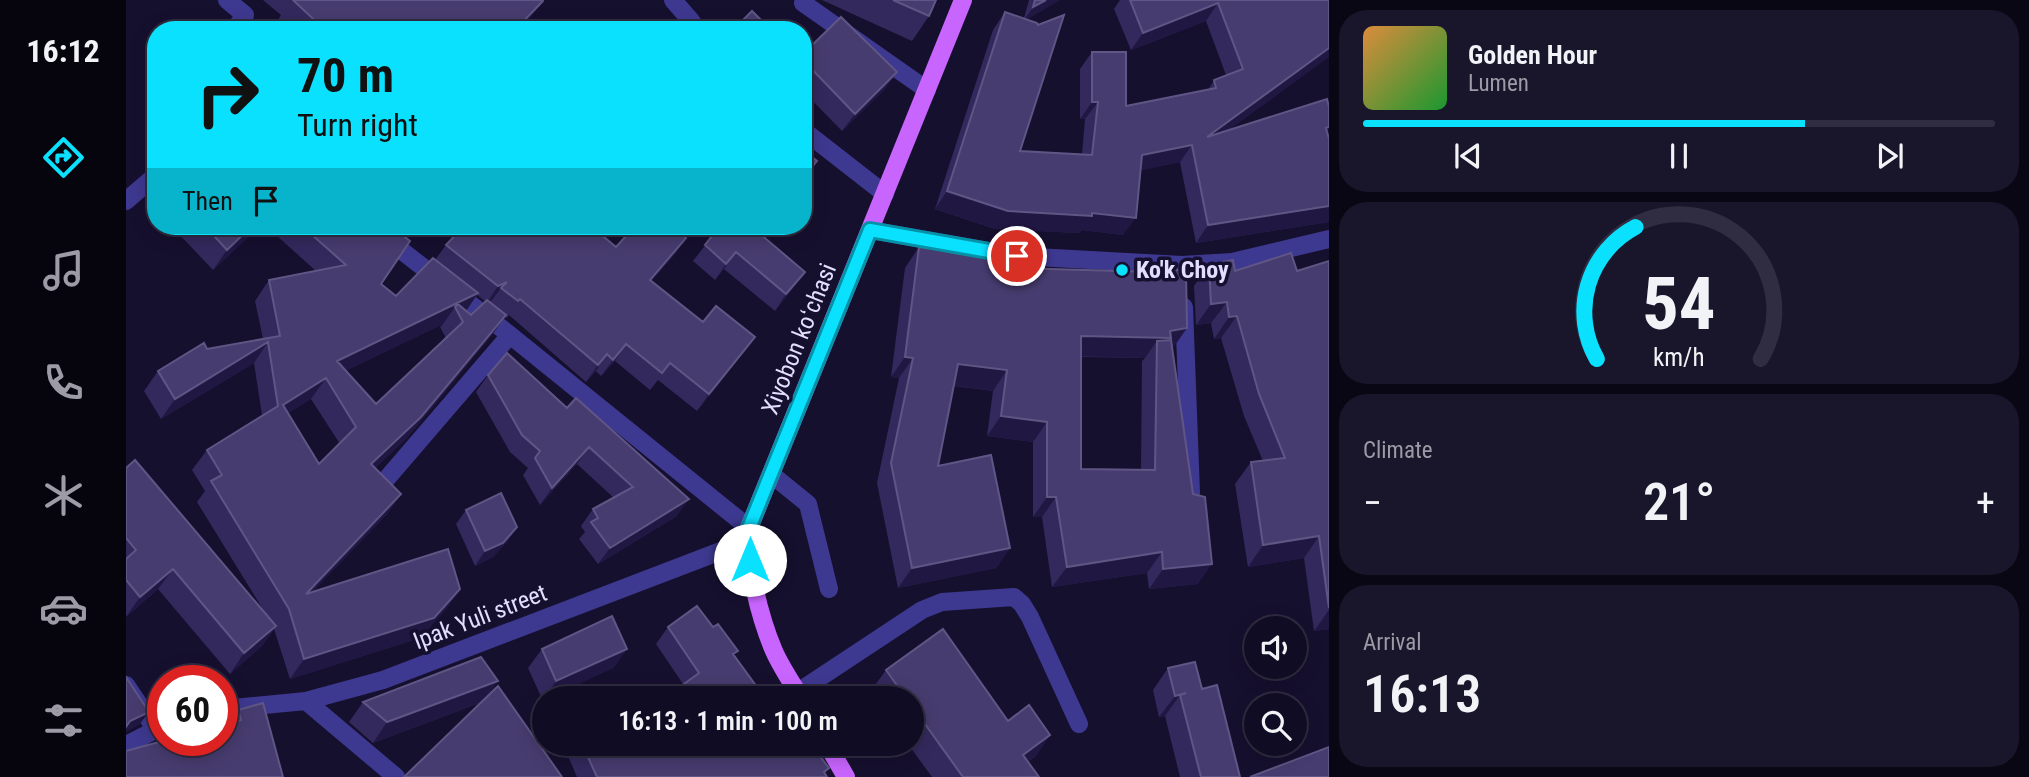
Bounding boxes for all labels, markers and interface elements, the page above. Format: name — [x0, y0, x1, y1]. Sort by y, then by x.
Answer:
text: 16:12 — [26, 32, 100, 70]
text: Golden Hour — [1468, 40, 1597, 70]
text: 70 m — [297, 47, 394, 104]
icon: right — [182, 49, 273, 140]
text: Lumen — [1468, 70, 1529, 97]
text: Turn right — [297, 106, 418, 144]
icon: directions — [39, 133, 88, 182]
icon: previous — [1449, 137, 1487, 175]
icon: pause — [1660, 137, 1698, 175]
icon: next — [1871, 137, 1909, 175]
icon: arrive — [247, 182, 285, 220]
text: Then — [182, 186, 233, 216]
pin — [987, 226, 1047, 286]
icon: arrive — [998, 237, 1036, 275]
icon: music — [39, 246, 88, 295]
place label: Ko'k Choy — [1136, 256, 1229, 284]
street label: Xiyobon koʻchasi — [756, 259, 842, 419]
text: 54 — [1642, 261, 1716, 347]
marker: Ko'k Choy — [1114, 262, 1130, 278]
text: km/h — [1653, 342, 1705, 371]
icon: phone — [39, 358, 88, 407]
text: Climate — [1363, 437, 1433, 464]
icon: climate — [39, 471, 88, 520]
text: 21° — [1643, 472, 1715, 533]
text: − — [1363, 481, 1382, 525]
text: + — [1976, 481, 1995, 525]
position arrow — [713, 523, 787, 597]
street label: Ipak Yuli street — [409, 579, 551, 655]
icon: car — [39, 584, 88, 633]
map controls — [1244, 616, 1307, 756]
button: sound — [1244, 616, 1307, 679]
text: Arrival — [1363, 629, 1422, 656]
text: 16:13 — [1363, 664, 1481, 725]
speed limit sign: 60 — [147, 665, 238, 756]
button: search — [1244, 693, 1307, 756]
icon: filters — [39, 696, 88, 745]
text: 16:13 · 1 min · 100 m — [618, 706, 838, 736]

